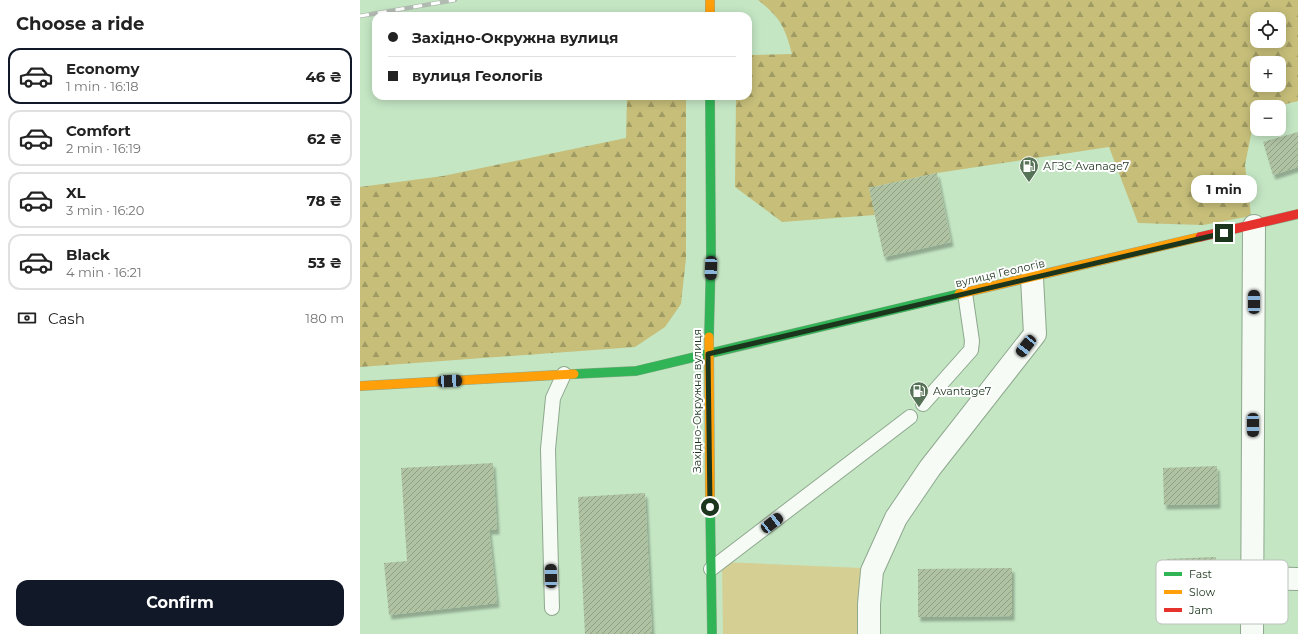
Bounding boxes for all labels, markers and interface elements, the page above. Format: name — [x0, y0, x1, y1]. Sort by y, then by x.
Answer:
map controls — [1250, 12, 1286, 136]
button: locate — [1250, 12, 1286, 48]
text: Choose a ride — [16, 13, 144, 35]
text: Західно-Окружна вулиця — [412, 28, 618, 47]
button: + — [1250, 56, 1286, 92]
icon: car — [18, 58, 54, 94]
text: Economy — [66, 59, 139, 78]
text: вулиця Геологів — [412, 66, 543, 85]
text: 46 ₴ — [305, 67, 342, 86]
text: 1 min · 16:18 — [66, 78, 139, 94]
button: − — [1250, 100, 1286, 136]
icon: car — [18, 120, 54, 156]
text: Comfort — [66, 121, 131, 140]
text: 62 ₴ — [307, 129, 342, 148]
text: 2 min · 16:19 — [66, 140, 141, 156]
fuel station icon: АГЗС Avanage7 — [1018, 155, 1040, 183]
place label: АГЗС Avanage7 — [1043, 159, 1129, 173]
callout: 1 min — [1191, 175, 1257, 203]
text: 1 min — [1206, 181, 1242, 197]
icon: car — [18, 182, 54, 218]
text: XL — [66, 183, 85, 202]
text: 78 ₴ — [306, 191, 342, 210]
text: 3 min · 16:20 — [66, 202, 144, 218]
route end — [1215, 224, 1233, 242]
icon: car — [18, 244, 54, 280]
text: Black — [66, 245, 110, 264]
text: 53 ₴ — [308, 253, 342, 272]
car — [705, 256, 717, 280]
street label: вулиця Геологів — [954, 256, 1046, 290]
text: 4 min · 16:21 — [66, 264, 142, 280]
car — [1248, 290, 1260, 314]
icon: cash — [16, 307, 38, 329]
text: Cash — [48, 309, 85, 328]
text: 180 m — [305, 310, 344, 326]
street label: Західно-Окружна вулиця — [690, 329, 704, 473]
car — [1014, 333, 1038, 359]
car — [438, 374, 462, 388]
fuel station icon: Avantage7 — [908, 380, 930, 408]
place label: Avantage7 — [933, 384, 991, 398]
car — [1247, 413, 1259, 437]
route start — [701, 498, 719, 516]
car — [759, 511, 785, 535]
legend — [1156, 560, 1288, 624]
car — [545, 564, 557, 588]
text: Fast — [1189, 567, 1213, 581]
button: Confirm — [16, 580, 344, 626]
text: Slow — [1189, 585, 1215, 599]
text: Jam — [1188, 603, 1213, 617]

